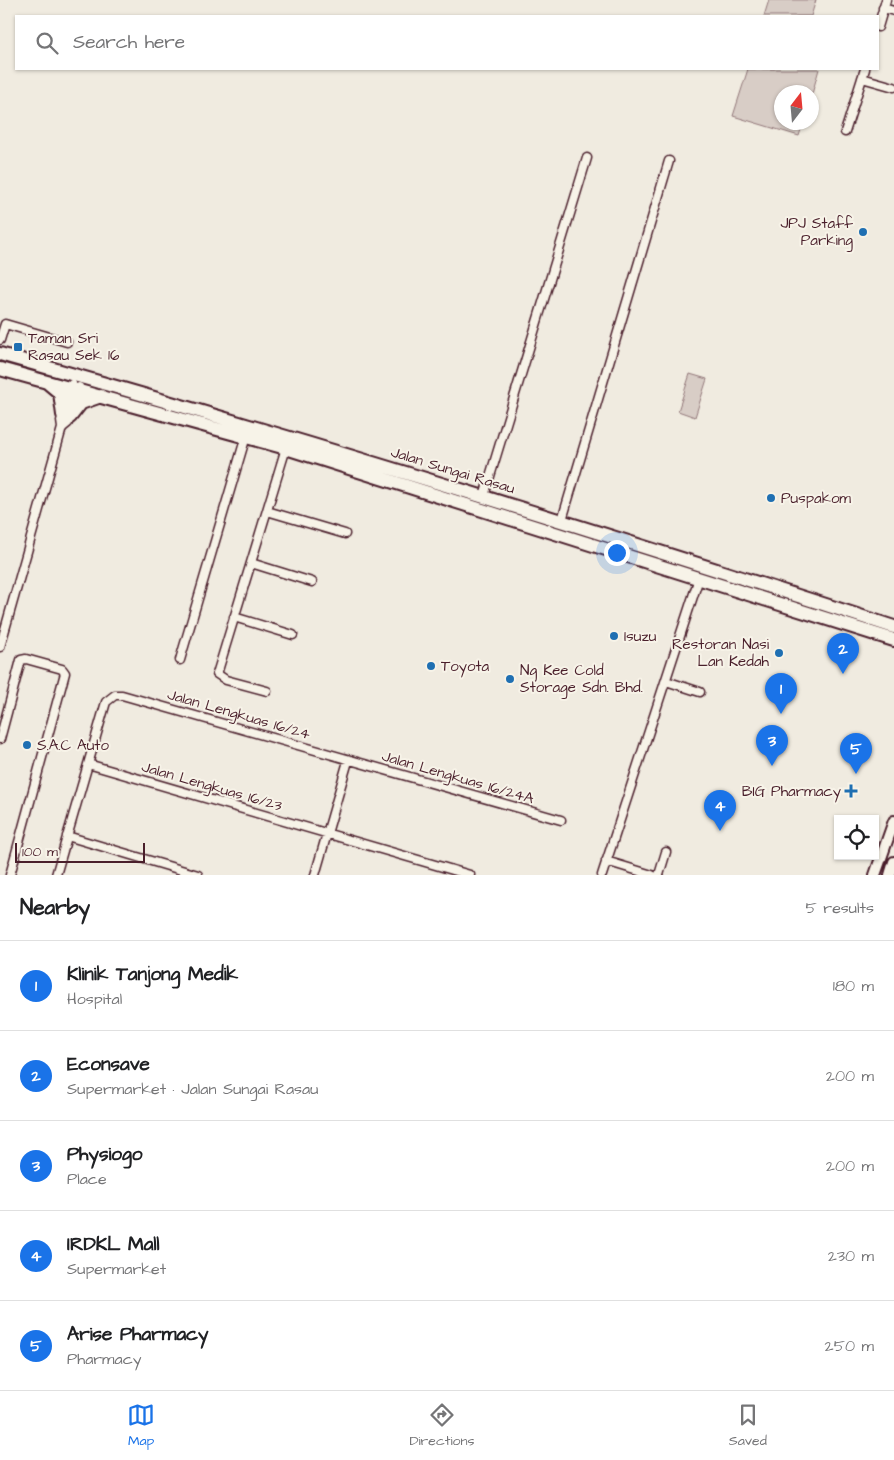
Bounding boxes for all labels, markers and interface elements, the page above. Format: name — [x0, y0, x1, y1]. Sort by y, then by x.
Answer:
search box — [15, 15, 879, 70]
icon: search — [33, 29, 61, 57]
text: Search here — [73, 29, 185, 56]
north arrow — [774, 85, 819, 130]
place label: JPJ Staff Parking — [780, 213, 853, 252]
marker: JPJ Staff Parking — [857, 226, 869, 238]
place label: Taman Sri Rasau Sek 16 — [28, 328, 120, 366]
marker: Taman Sri Rasau Sek 16 — [12, 341, 24, 353]
street label: Jalan Sungai Rasau — [388, 442, 518, 500]
place label: Puspakom — [781, 488, 851, 509]
marker: Puspakom — [765, 492, 777, 504]
your location — [604, 540, 630, 566]
place label: Isuzu — [624, 626, 657, 647]
marker: Isuzu — [608, 630, 620, 642]
pin: 2 — [827, 633, 859, 674]
place label: Restoran Nasi Lan Kedah — [672, 634, 770, 672]
marker: Restoran Nasi Lan Kedah — [773, 647, 785, 659]
place label: Toyota — [441, 656, 490, 678]
marker: Toyota — [425, 660, 437, 672]
place label: Ng Kee Cold Storage Sdn. Bhd. — [520, 660, 643, 699]
marker: Ng Kee Cold Storage Sdn. Bhd. — [504, 673, 516, 685]
pin: 1 — [765, 673, 797, 714]
street label: Jalan Lengkuas 16/24 — [165, 684, 313, 746]
pin: 3 — [756, 725, 788, 766]
pin: 5 — [840, 733, 872, 774]
place label: S.A.C Auto — [37, 735, 109, 756]
marker: S.A.C Auto — [21, 739, 33, 751]
street label: Jalan Lengkuas 16/24A — [379, 746, 537, 810]
street label: Jalan Lengkuas 16/23 — [139, 756, 285, 818]
place label: BIG Pharmacy — [742, 781, 841, 803]
marker: BIG Pharmacy — [845, 785, 857, 797]
pin: 4 — [704, 790, 736, 831]
map controls — [834, 815, 879, 860]
button: locate — [834, 815, 879, 860]
scale bar — [15, 840, 145, 863]
text: 100 m — [22, 842, 58, 862]
text: Nearby — [20, 893, 90, 922]
text: 5 results — [806, 897, 874, 919]
text: Klinik Tanjong Medik — [67, 961, 238, 988]
text: 1 — [35, 975, 37, 997]
text: 180 m — [833, 975, 874, 997]
text: Hospital — [67, 988, 122, 1010]
text: Econsave — [67, 1051, 150, 1078]
text: 2 — [31, 1065, 41, 1087]
text: 200 m — [826, 1065, 874, 1087]
text: Supermarket · Jalan Sungai Rasau — [67, 1078, 318, 1100]
text: Physiogo — [67, 1141, 143, 1168]
text: 3 — [32, 1155, 40, 1177]
text: 200 m — [826, 1155, 874, 1177]
text: Place — [67, 1168, 107, 1190]
text: IRDKL Mall — [67, 1231, 159, 1258]
text: 4 — [31, 1245, 41, 1267]
text: 230 m — [828, 1245, 874, 1267]
text: Supermarket — [67, 1258, 166, 1280]
text: Arise Pharmacy — [67, 1321, 209, 1348]
text: 5 — [30, 1335, 42, 1357]
text: 250 m — [825, 1335, 874, 1357]
text: Pharmacy — [67, 1348, 142, 1370]
tab: Map — [127, 1401, 155, 1451]
tab: Directions — [409, 1401, 474, 1451]
tab: Saved — [729, 1401, 767, 1451]

